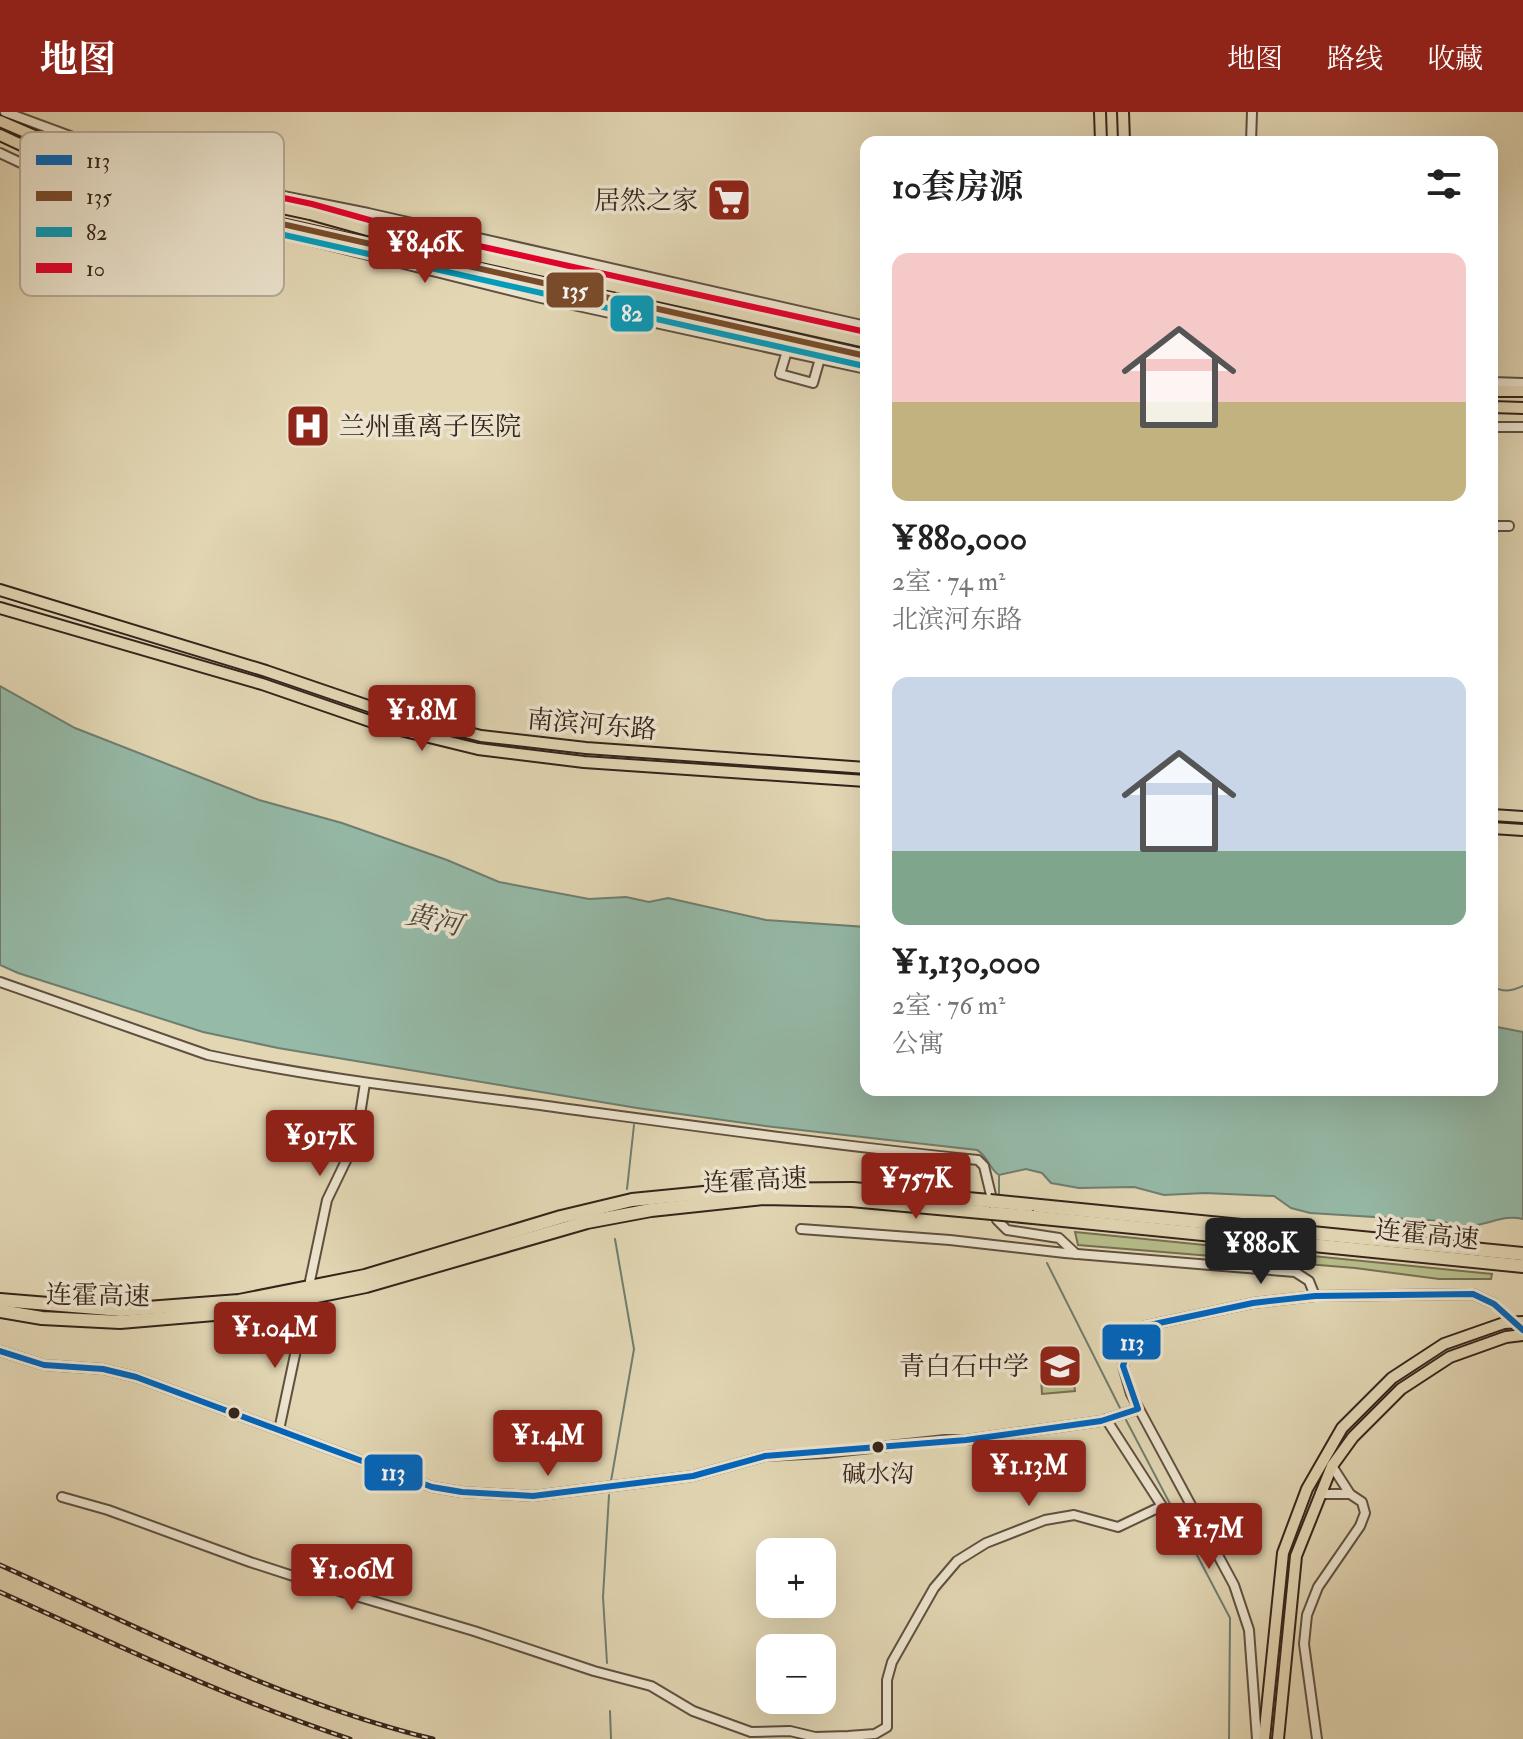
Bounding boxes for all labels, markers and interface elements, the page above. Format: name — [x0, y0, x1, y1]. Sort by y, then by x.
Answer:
text: 地图 — [40, 36, 116, 84]
text: 地图 — [1227, 42, 1283, 77]
text: 路线 — [1327, 42, 1383, 77]
text: 收藏 — [1427, 42, 1483, 77]
legend — [20, 132, 284, 296]
text: 113 — [86, 147, 110, 175]
icon: filters — [1422, 162, 1466, 206]
text: 10套房源 — [892, 166, 1023, 209]
supermarket icon: 居然之家 — [705, 176, 753, 224]
text: 135 — [86, 183, 112, 211]
place label: 居然之家 — [594, 185, 698, 217]
pin: ¥846K — [369, 217, 481, 285]
text: 82 — [86, 219, 107, 247]
text: ¥846K — [386, 227, 464, 259]
text: 10 — [86, 255, 105, 283]
line badge: 135 — [545, 271, 605, 309]
text: 135 — [562, 277, 588, 305]
line badge: 82 — [609, 294, 655, 333]
text: 82 — [621, 300, 643, 328]
icon: home — [1107, 305, 1251, 449]
hospital icon: 兰州重离子医院 — [284, 402, 332, 450]
place label: 兰州重离子医院 — [339, 411, 521, 443]
text: ¥880,000 — [892, 517, 1027, 560]
text: 2室 · 74 m² — [892, 566, 1005, 598]
text: 北滨河东路 — [892, 604, 1022, 636]
pin: ¥1.8M — [366, 685, 478, 753]
text: ¥1.8M — [386, 695, 458, 727]
street label: 南滨河东路 — [526, 703, 658, 747]
icon: home — [1107, 729, 1251, 873]
water label: 黄河 — [402, 897, 470, 945]
text: ¥1,130,000 — [892, 941, 1041, 984]
text: 2室 · 76 m² — [892, 990, 1005, 1022]
text: 公寓 — [892, 1028, 944, 1060]
pin: ¥917K — [264, 1110, 376, 1178]
text: ¥917K — [284, 1120, 356, 1152]
pin: ¥757K — [860, 1153, 972, 1221]
street label: 连霍高速 — [702, 1162, 808, 1200]
text: ¥757K — [879, 1163, 953, 1195]
street label: 连霍高速 — [1374, 1214, 1480, 1256]
pin: ¥880K — [1205, 1218, 1317, 1286]
text: ¥880K — [1223, 1228, 1299, 1260]
street label: 连霍高速 — [46, 1279, 150, 1313]
pin: ¥1.04M — [210, 1302, 340, 1370]
text: ¥1.04M — [232, 1312, 318, 1344]
line badge: 113 — [1101, 1323, 1162, 1361]
text: 113 — [1120, 1329, 1144, 1357]
school or university icon: 青白石中学 — [1036, 1342, 1084, 1390]
place label: 青白石中学 — [899, 1351, 1029, 1383]
unlabelled marker — [226, 1405, 242, 1421]
pin: ¥1.4M — [492, 1410, 604, 1478]
text: ¥1.4M — [511, 1420, 585, 1452]
marker: 碱水沟 — [870, 1439, 886, 1455]
pin: ¥1.13M — [964, 1440, 1094, 1508]
text: ¥1.13M — [990, 1450, 1068, 1482]
line badge: 113 — [363, 1453, 424, 1492]
text: 113 — [381, 1459, 405, 1487]
place label: 碱水沟 — [842, 1459, 914, 1490]
pin: ¥1.7M — [1153, 1503, 1265, 1571]
text: ¥1.7M — [1174, 1513, 1244, 1545]
map controls — [756, 1538, 836, 1714]
button: + — [756, 1538, 836, 1618]
pin: ¥1.06M — [287, 1544, 417, 1612]
text: ¥1.06M — [309, 1554, 395, 1586]
button: − — [756, 1634, 836, 1714]

